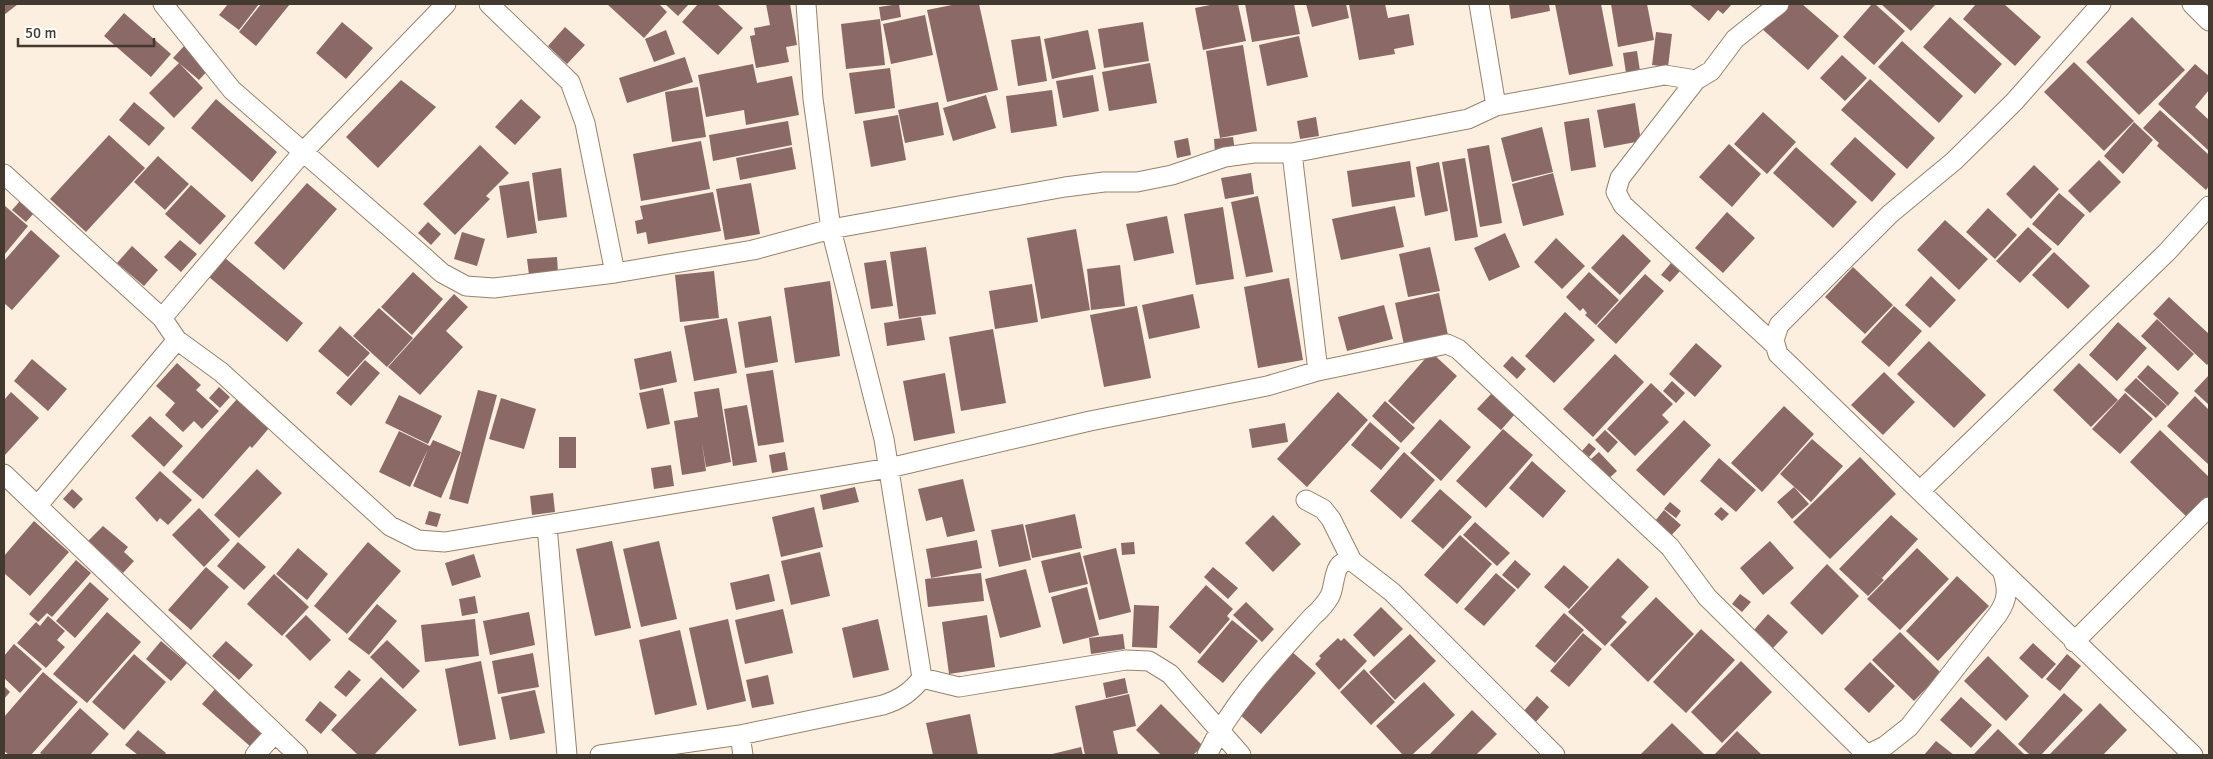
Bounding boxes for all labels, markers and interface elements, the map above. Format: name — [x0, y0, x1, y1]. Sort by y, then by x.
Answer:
scale bar — [18, 15, 154, 47]
text: 50 m — [25, 24, 56, 42]

